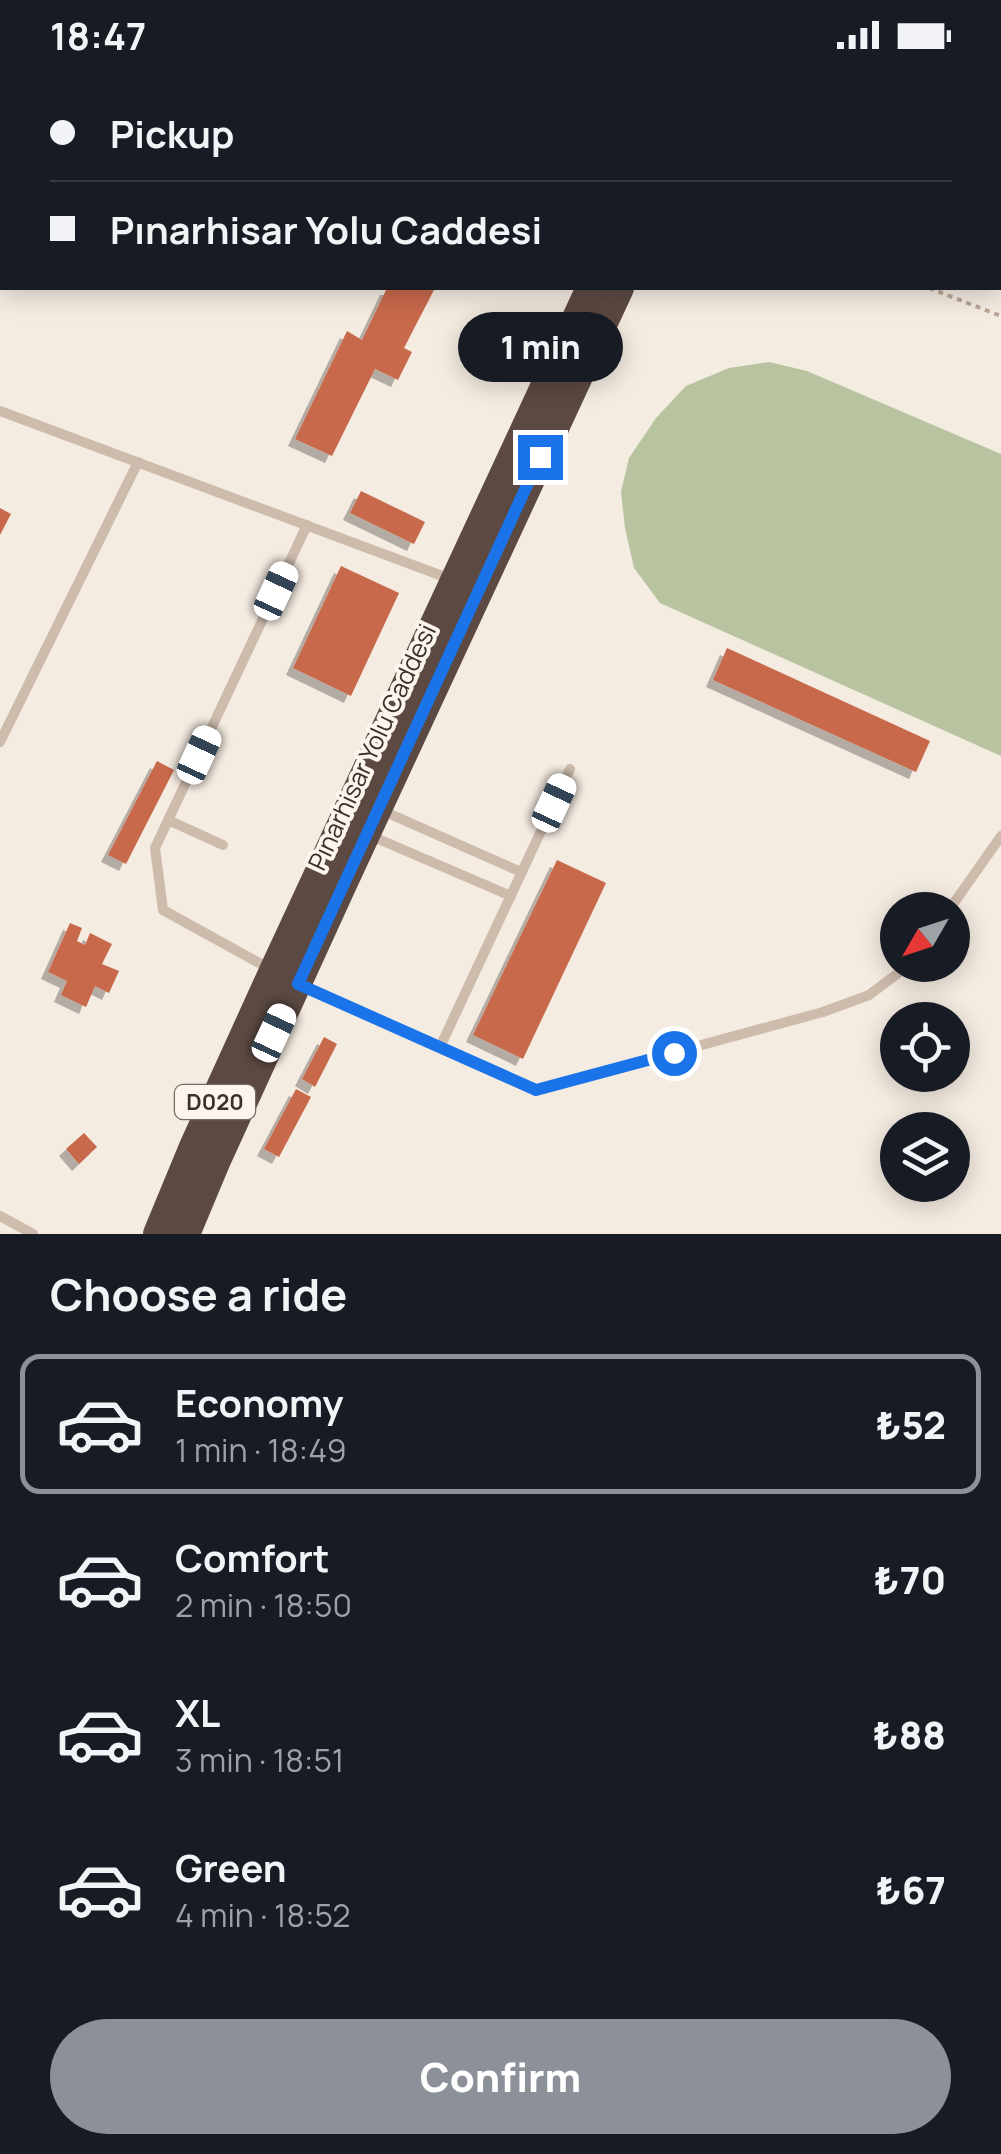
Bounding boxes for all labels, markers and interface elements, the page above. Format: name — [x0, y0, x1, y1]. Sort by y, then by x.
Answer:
text: 18:47 — [50, 9, 146, 61]
text: Pickup — [110, 107, 234, 159]
text: Pınarhisar Yolu Caddesi — [110, 203, 542, 255]
callout: 1 min — [458, 312, 622, 382]
text: 1 min — [500, 325, 581, 369]
route end — [518, 435, 563, 480]
car — [250, 557, 302, 625]
street label: Pınarhisar Yolu Caddesi — [299, 618, 444, 876]
car — [173, 721, 225, 789]
car — [528, 769, 580, 837]
north arrow — [880, 892, 970, 982]
map controls — [880, 892, 970, 1202]
car — [248, 999, 300, 1067]
button: locate — [880, 1002, 970, 1092]
route start — [652, 1031, 697, 1076]
road number: D020 — [175, 1085, 255, 1119]
button: layers — [880, 1112, 970, 1202]
text: Choose a ride — [50, 1263, 347, 1325]
text: Economy — [175, 1376, 344, 1428]
icon: car — [55, 1379, 145, 1469]
text: ₺52 — [876, 1398, 946, 1450]
text: 1 min · 18:49 — [175, 1428, 347, 1472]
text: Comfort — [175, 1531, 329, 1583]
icon: car — [55, 1534, 145, 1624]
text: ₺70 — [874, 1553, 946, 1605]
text: 2 min · 18:50 — [175, 1583, 352, 1627]
text: XL — [175, 1686, 220, 1738]
icon: car — [55, 1689, 145, 1779]
text: ₺88 — [873, 1708, 946, 1760]
text: 3 min · 18:51 — [175, 1738, 344, 1782]
text: Green — [175, 1841, 287, 1893]
icon: car — [55, 1844, 145, 1934]
text: ₺67 — [876, 1863, 946, 1915]
text: 4 min · 18:52 — [175, 1893, 350, 1937]
button: Confirm — [50, 2019, 951, 2134]

